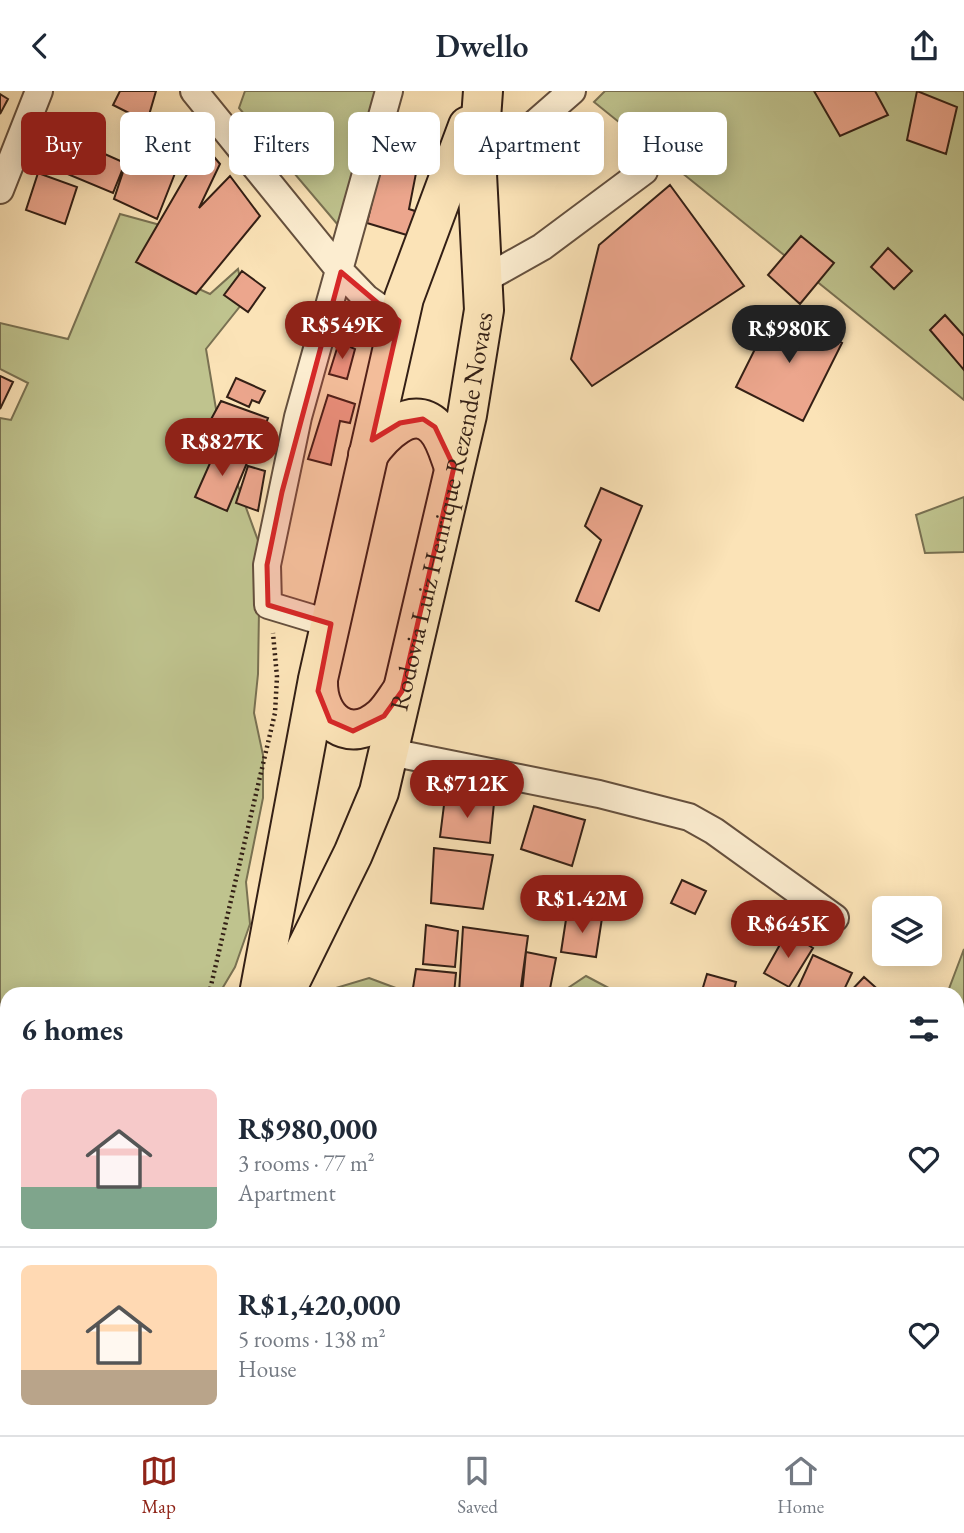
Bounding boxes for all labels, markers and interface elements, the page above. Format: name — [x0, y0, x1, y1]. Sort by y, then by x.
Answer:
text: Dwello — [435, 25, 529, 67]
icon: back — [21, 27, 59, 65]
icon: share — [905, 27, 943, 65]
chip: Buy — [21, 112, 106, 175]
chip: Rent — [120, 112, 215, 175]
chip: Filters — [229, 112, 334, 175]
chip: New — [348, 112, 440, 175]
chip: Apartment — [454, 112, 604, 175]
chip: House — [618, 112, 727, 175]
pin: R$549K — [285, 301, 399, 361]
pin: R$980K — [732, 306, 846, 365]
text: R$549K — [301, 309, 383, 339]
street label: Rodovia Luiz Henrique Rezende Novaes — [382, 309, 500, 714]
text: R$980K — [748, 313, 830, 343]
pin: R$827K — [165, 419, 279, 478]
text: R$827K — [181, 426, 263, 456]
pin: R$712K — [410, 761, 524, 820]
text: R$712K — [426, 768, 508, 798]
pin: R$1.42M — [517, 875, 647, 935]
text: R$1.42M — [536, 883, 628, 913]
map controls — [872, 896, 942, 966]
button: layers — [872, 896, 942, 966]
pin: R$645K — [731, 901, 845, 960]
text: R$645K — [747, 908, 829, 938]
text: 6 homes — [21, 1010, 123, 1049]
icon: filters — [905, 1010, 943, 1048]
text: R$980,000 — [238, 1109, 377, 1148]
icon: home — [77, 1117, 161, 1201]
icon: heart — [905, 1140, 943, 1178]
text: 3 rooms · 77 m² — [238, 1148, 375, 1178]
text: Apartment — [238, 1178, 336, 1208]
text: R$1,420,000 — [238, 1285, 401, 1324]
icon: home — [77, 1293, 161, 1377]
icon: heart — [905, 1316, 943, 1354]
text: 5 rooms · 138 m² — [238, 1324, 386, 1354]
text: House — [238, 1354, 297, 1384]
tab: Map — [140, 1452, 178, 1519]
tab: Saved — [457, 1452, 498, 1519]
tab: Home — [777, 1452, 824, 1519]

